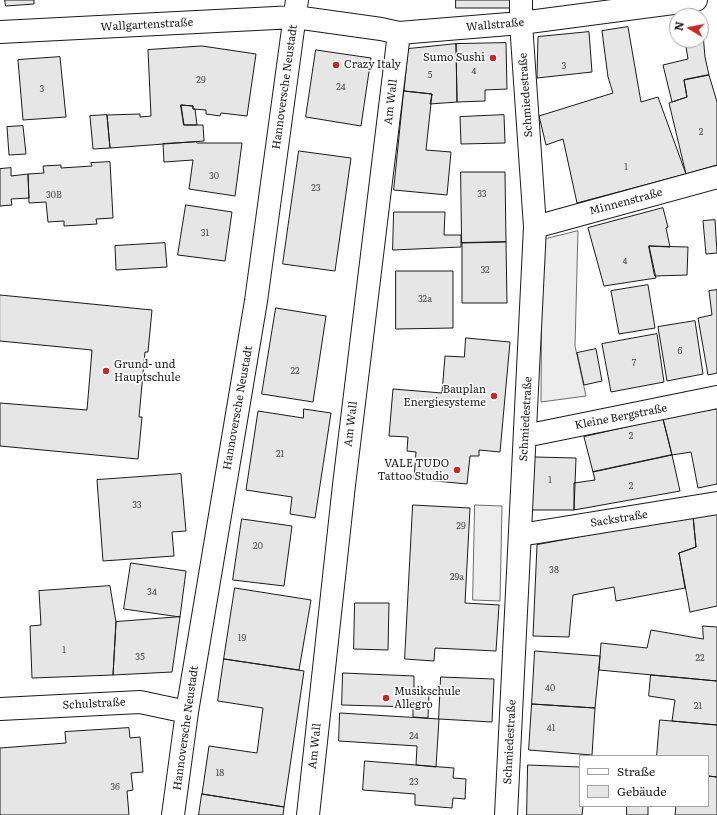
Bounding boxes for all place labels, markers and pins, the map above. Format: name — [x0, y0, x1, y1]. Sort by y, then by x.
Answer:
place label: Sumo Sushi — [423, 51, 485, 65]
marker: Sumo Sushi — [488, 53, 498, 63]
place label: Crazy Italy — [344, 58, 401, 72]
marker: Crazy Italy — [331, 60, 341, 70]
place label: Grund- und Hauptschule — [114, 358, 180, 384]
marker: Grund- und Hauptschule — [101, 366, 111, 376]
place label: Bauplan Energiesysteme — [404, 383, 486, 409]
marker: Bauplan Energiesysteme — [489, 391, 499, 401]
place label: VALE TUDO Tattoo Studio — [378, 457, 449, 483]
marker: VALE TUDO Tattoo Studio — [452, 465, 462, 475]
place label: Musikschule Allegro — [394, 685, 460, 711]
marker: Musikschule Allegro — [381, 693, 391, 703]

